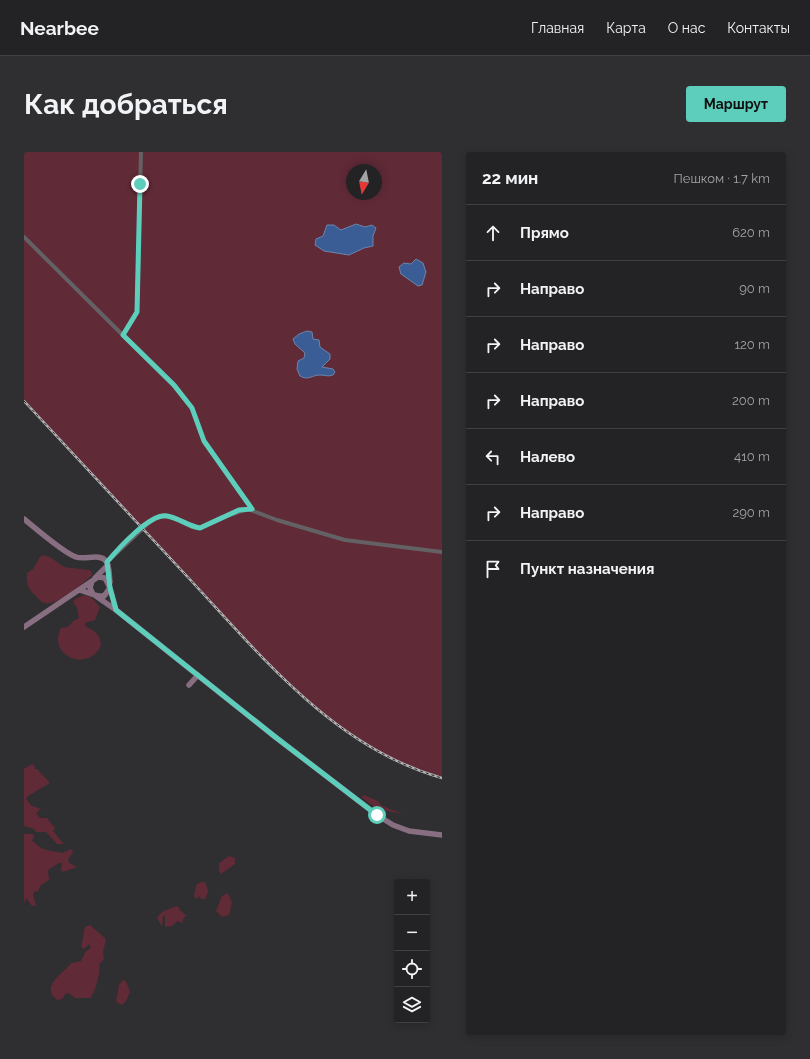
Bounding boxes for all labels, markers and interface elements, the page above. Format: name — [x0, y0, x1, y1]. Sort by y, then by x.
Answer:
text: Nearbee — [20, 17, 99, 39]
text: Главная — [531, 20, 584, 36]
text: Карта — [606, 20, 646, 36]
text: О нас — [668, 20, 705, 36]
text: Контакты — [727, 20, 790, 36]
button: Маршрут — [686, 86, 786, 122]
text: Как добраться — [24, 88, 228, 121]
north arrow — [346, 164, 382, 200]
text: 22 мин — [482, 168, 538, 188]
text: Пешком · 1.7 km — [674, 171, 770, 186]
route end — [131, 175, 149, 193]
icon: ahead — [482, 222, 504, 244]
text: Прямо — [520, 224, 569, 242]
text: 620 m — [732, 225, 770, 240]
icon: right — [482, 278, 504, 300]
text: Направо — [520, 280, 584, 298]
text: 90 m — [739, 281, 770, 296]
icon: right — [482, 334, 504, 356]
text: Направо — [520, 336, 584, 354]
text: 120 m — [734, 337, 770, 352]
icon: right — [482, 390, 504, 412]
text: Направо — [520, 392, 584, 410]
text: 200 m — [732, 393, 770, 408]
icon: left — [482, 446, 504, 468]
text: Налево — [520, 448, 575, 466]
text: 410 m — [734, 449, 770, 464]
icon: right — [482, 502, 504, 524]
text: Направо — [520, 504, 584, 522]
text: 290 m — [732, 505, 770, 520]
icon: arrive — [482, 558, 504, 580]
text: Пункт назначения — [520, 560, 654, 578]
route start — [368, 806, 386, 824]
map controls — [394, 879, 430, 1023]
button: + — [394, 879, 430, 915]
button: − — [394, 915, 430, 951]
button: locate — [394, 951, 430, 987]
button: layers — [394, 987, 430, 1023]

